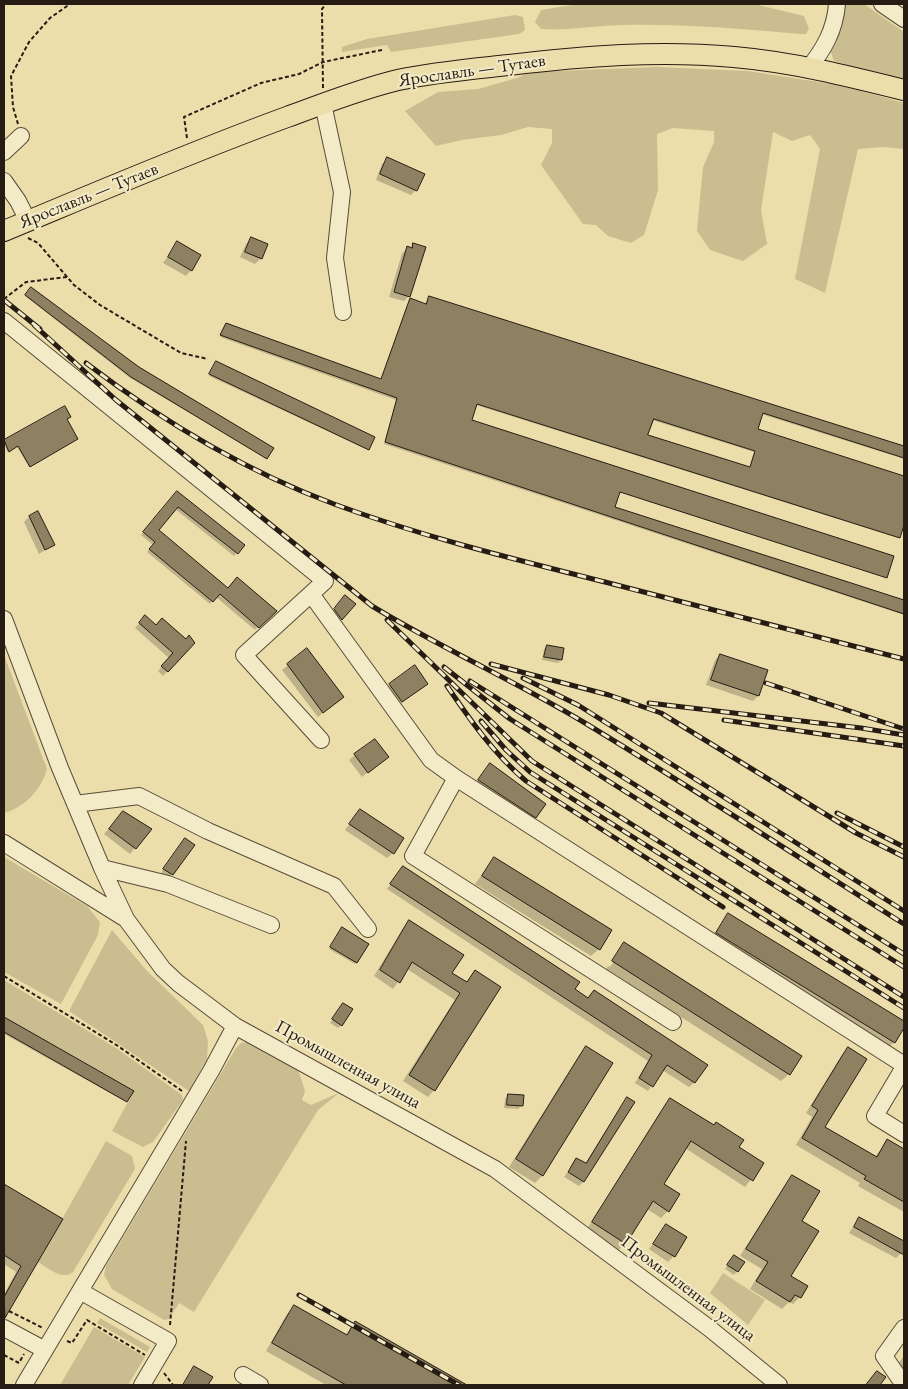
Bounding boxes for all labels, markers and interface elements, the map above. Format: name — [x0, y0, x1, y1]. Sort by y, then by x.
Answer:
street label: Ярославль — Тутаев — [397, 50, 547, 92]
street label: Ярославль — Тутаев — [16, 158, 162, 234]
street label: Промышленная улица — [271, 1016, 425, 1114]
street label: Промышленная улица — [616, 1231, 760, 1347]

